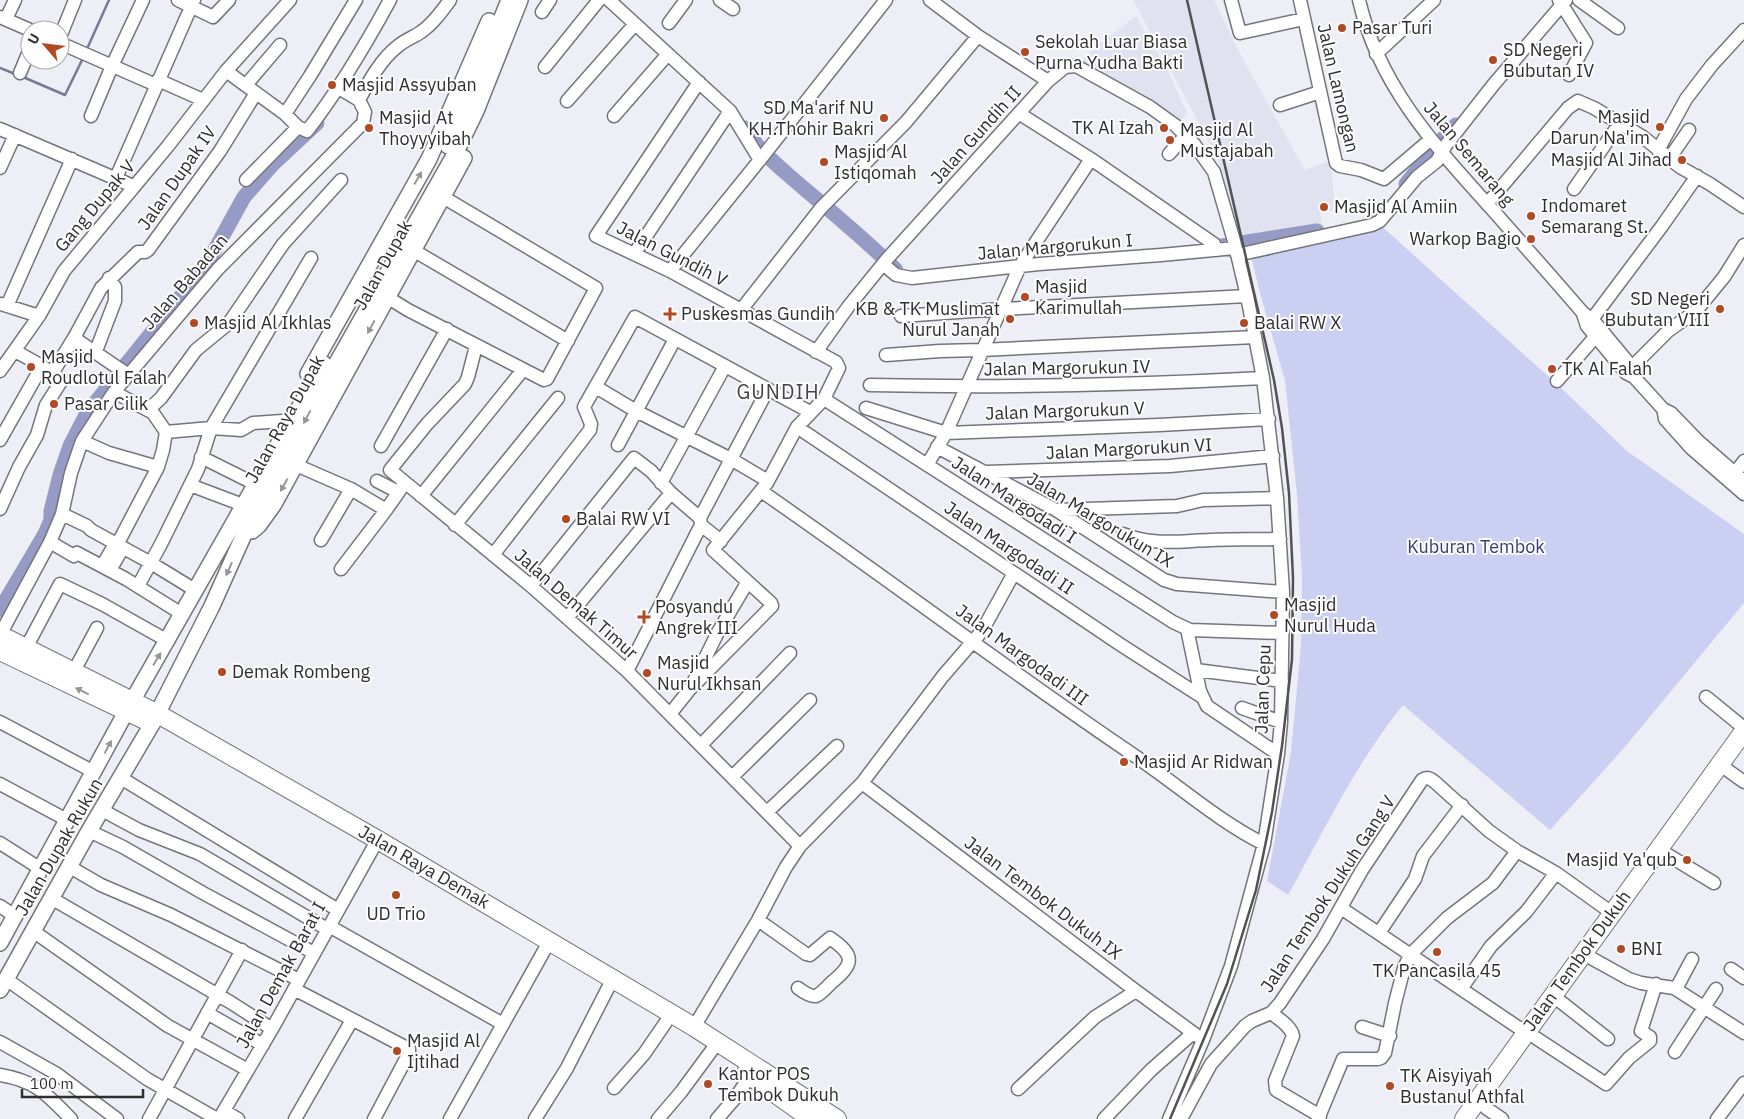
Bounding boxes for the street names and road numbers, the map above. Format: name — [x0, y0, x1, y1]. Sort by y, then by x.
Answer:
street label: Jalan Lamongan — [1312, 21, 1365, 155]
street label: Jalan Gundih II — [925, 81, 1026, 189]
street label: Jalan Semarang — [1419, 97, 1520, 211]
street label: Jalan Dupak IV — [132, 121, 221, 234]
street label: Gang Dupak V — [49, 155, 140, 256]
street label: Jalan Dupak — [348, 215, 417, 314]
street label: Jalan Gundih V — [613, 216, 731, 291]
street label: Jalan Margorukun I — [976, 228, 1134, 265]
street label: Jalan Babadan — [137, 229, 232, 334]
street label: Jalan Raya Dupak — [240, 350, 330, 487]
street label: Jalan Margorukun IV — [983, 355, 1151, 380]
street label: Jalan Margorukun V — [985, 396, 1145, 425]
street label: Jalan Margorukun VI — [1045, 433, 1213, 464]
street label: Jalan Margodadi I — [948, 451, 1081, 548]
street label: Jalan Margorukun IX — [1023, 467, 1178, 572]
street label: Jalan Margodadi II — [940, 496, 1078, 599]
street label: Jalan Demak Timur — [510, 544, 643, 664]
street label: Jalan Margodadi III — [951, 599, 1093, 710]
street label: Jalan Cepu — [1249, 644, 1276, 734]
street label: Jalan Dupak Rukun — [10, 774, 107, 920]
street label: Jalan Tembok Dukuh Gang V — [1255, 791, 1400, 996]
street label: Jalan Raya Demak — [354, 820, 495, 914]
street label: Jalan Tembok Dukuh IX — [960, 831, 1127, 964]
street label: Jalan Tembok Dukuh — [1518, 886, 1636, 1036]
street label: Jalan Demak Barat I — [231, 897, 330, 1052]

